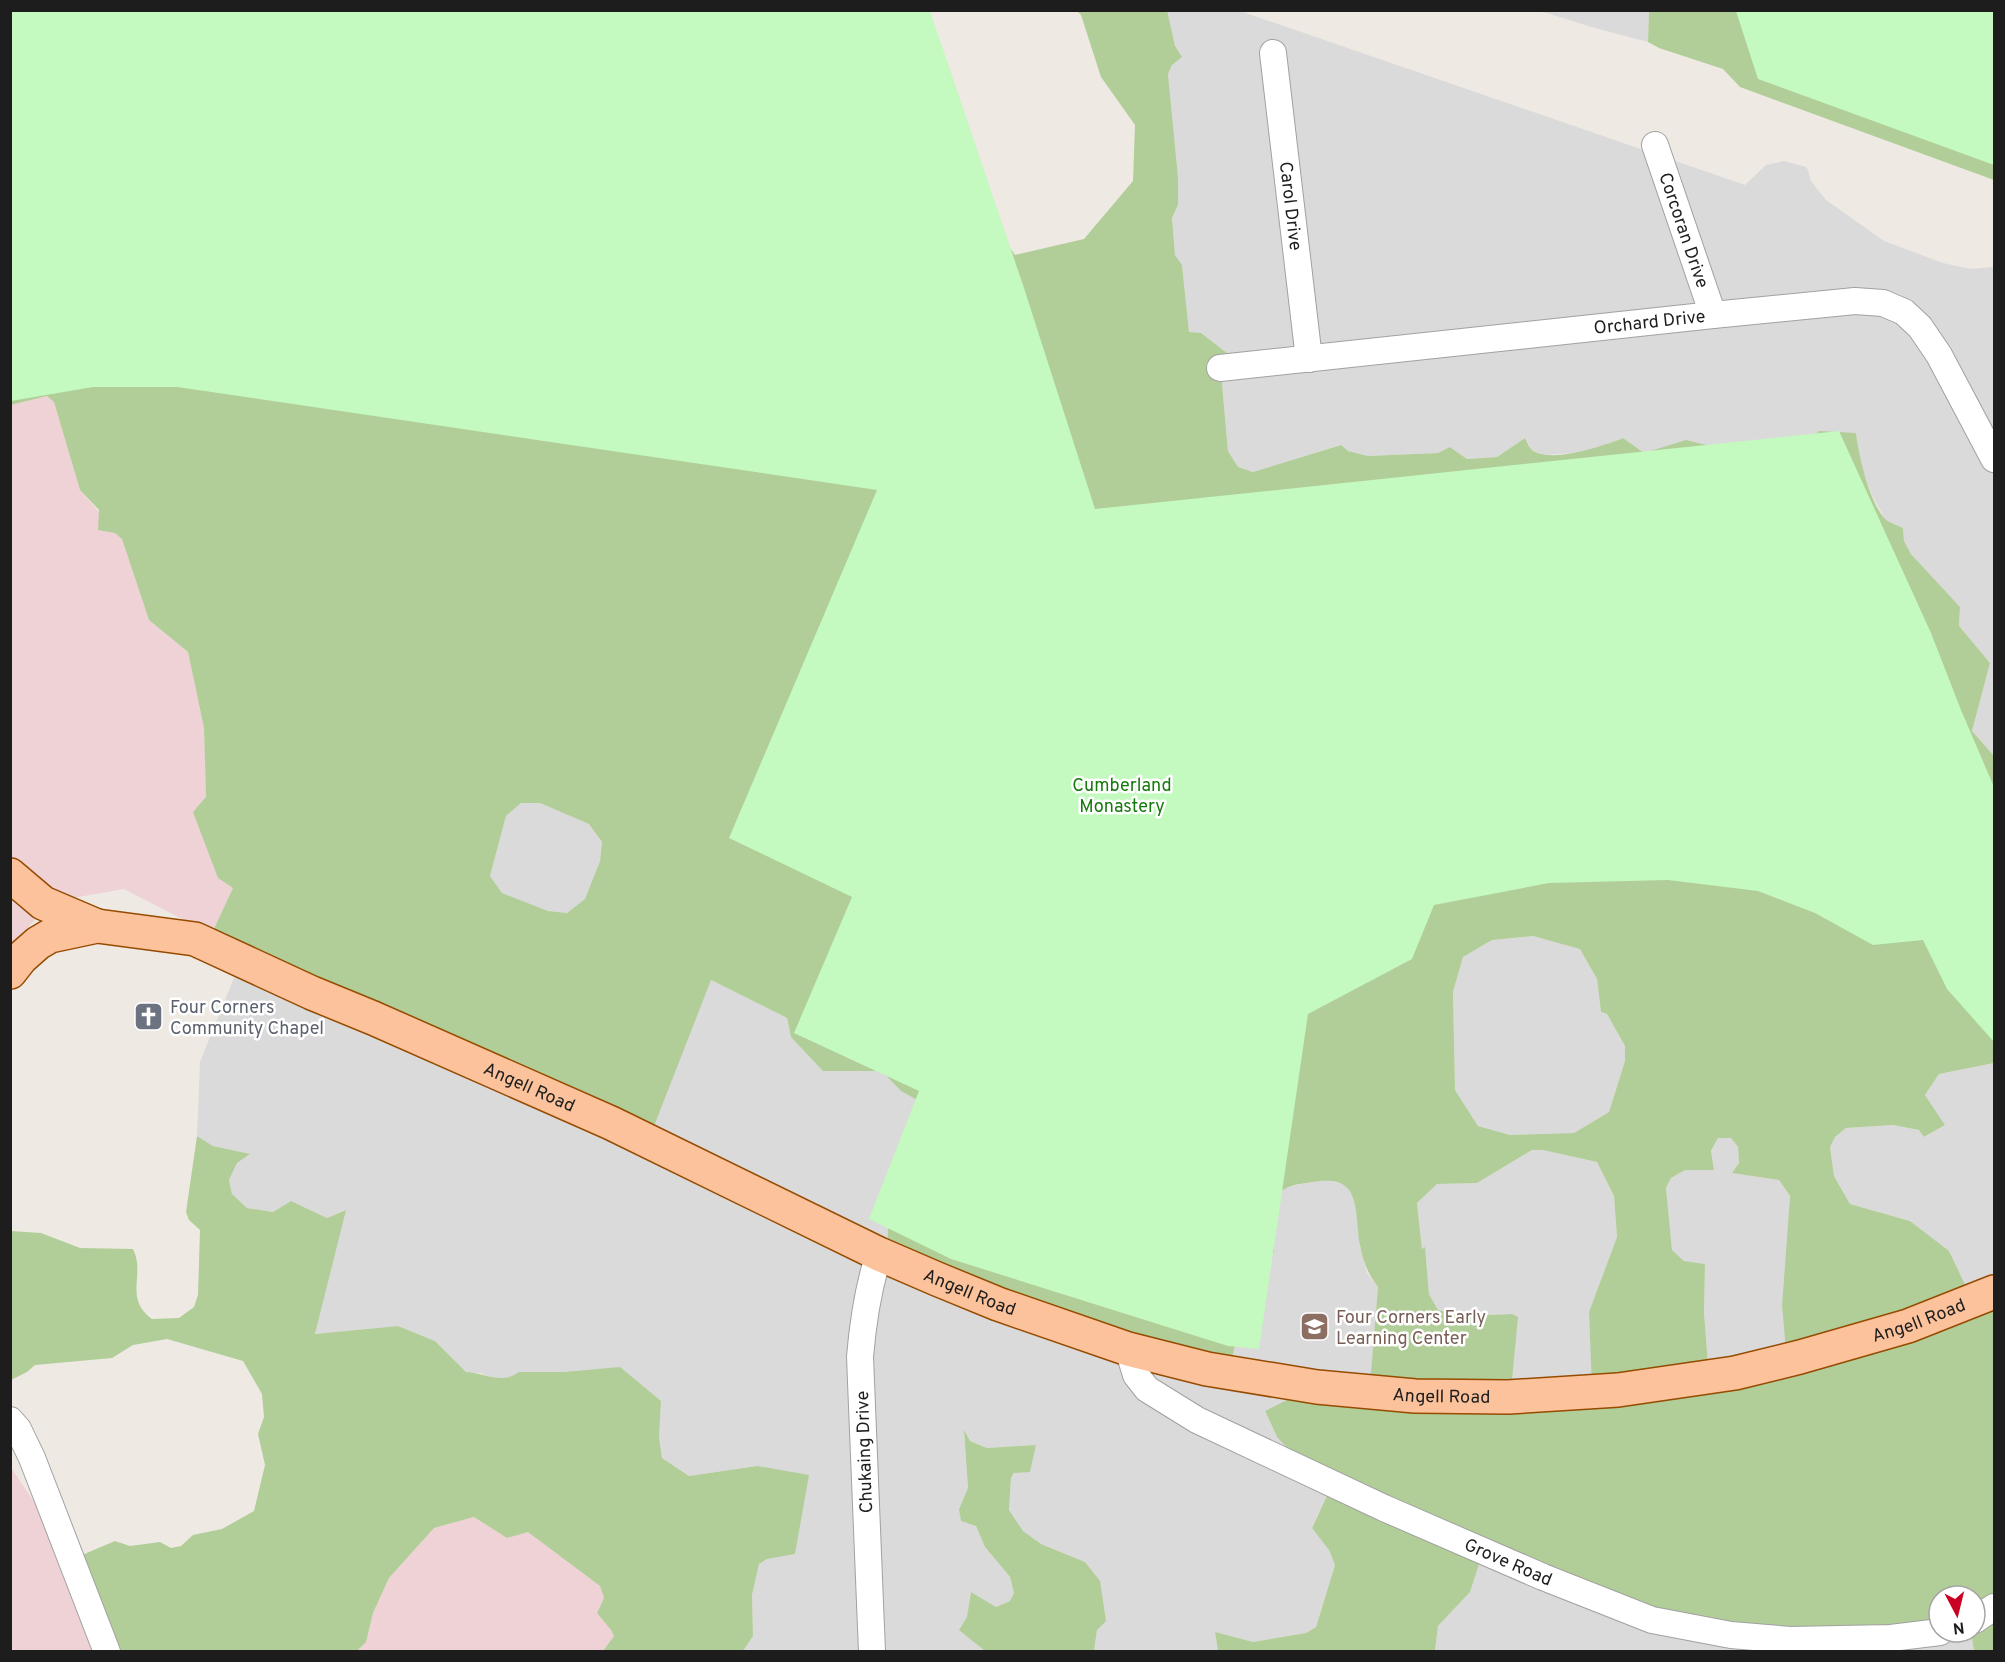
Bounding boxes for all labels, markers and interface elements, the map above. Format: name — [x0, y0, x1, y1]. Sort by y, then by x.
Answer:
street label: Carol Drive — [1273, 160, 1306, 252]
street label: Corcoran Drive — [1652, 170, 1713, 292]
street label: Orchard Drive — [1593, 306, 1707, 341]
park label: Cumberland Monastery — [1072, 775, 1172, 819]
place label: Four Corners Community Chapel — [170, 997, 324, 1041]
church icon: Four Corners Community Chapel — [133, 1001, 165, 1033]
street label: Angell Road — [479, 1058, 578, 1119]
street label: Angell Road — [919, 1264, 1019, 1322]
street label: Angell Road — [1870, 1294, 1969, 1349]
place label: Four Corners Early Learning Center — [1336, 1307, 1486, 1351]
school or university icon: Four Corners Early Learning Center — [1299, 1311, 1331, 1343]
street label: Angell Road — [1392, 1384, 1490, 1410]
street label: Chukaing Drive — [852, 1390, 879, 1514]
street label: Grove Road — [1460, 1534, 1555, 1592]
north arrow — [1927, 1584, 1987, 1644]
text: N — [1952, 1616, 1966, 1638]

